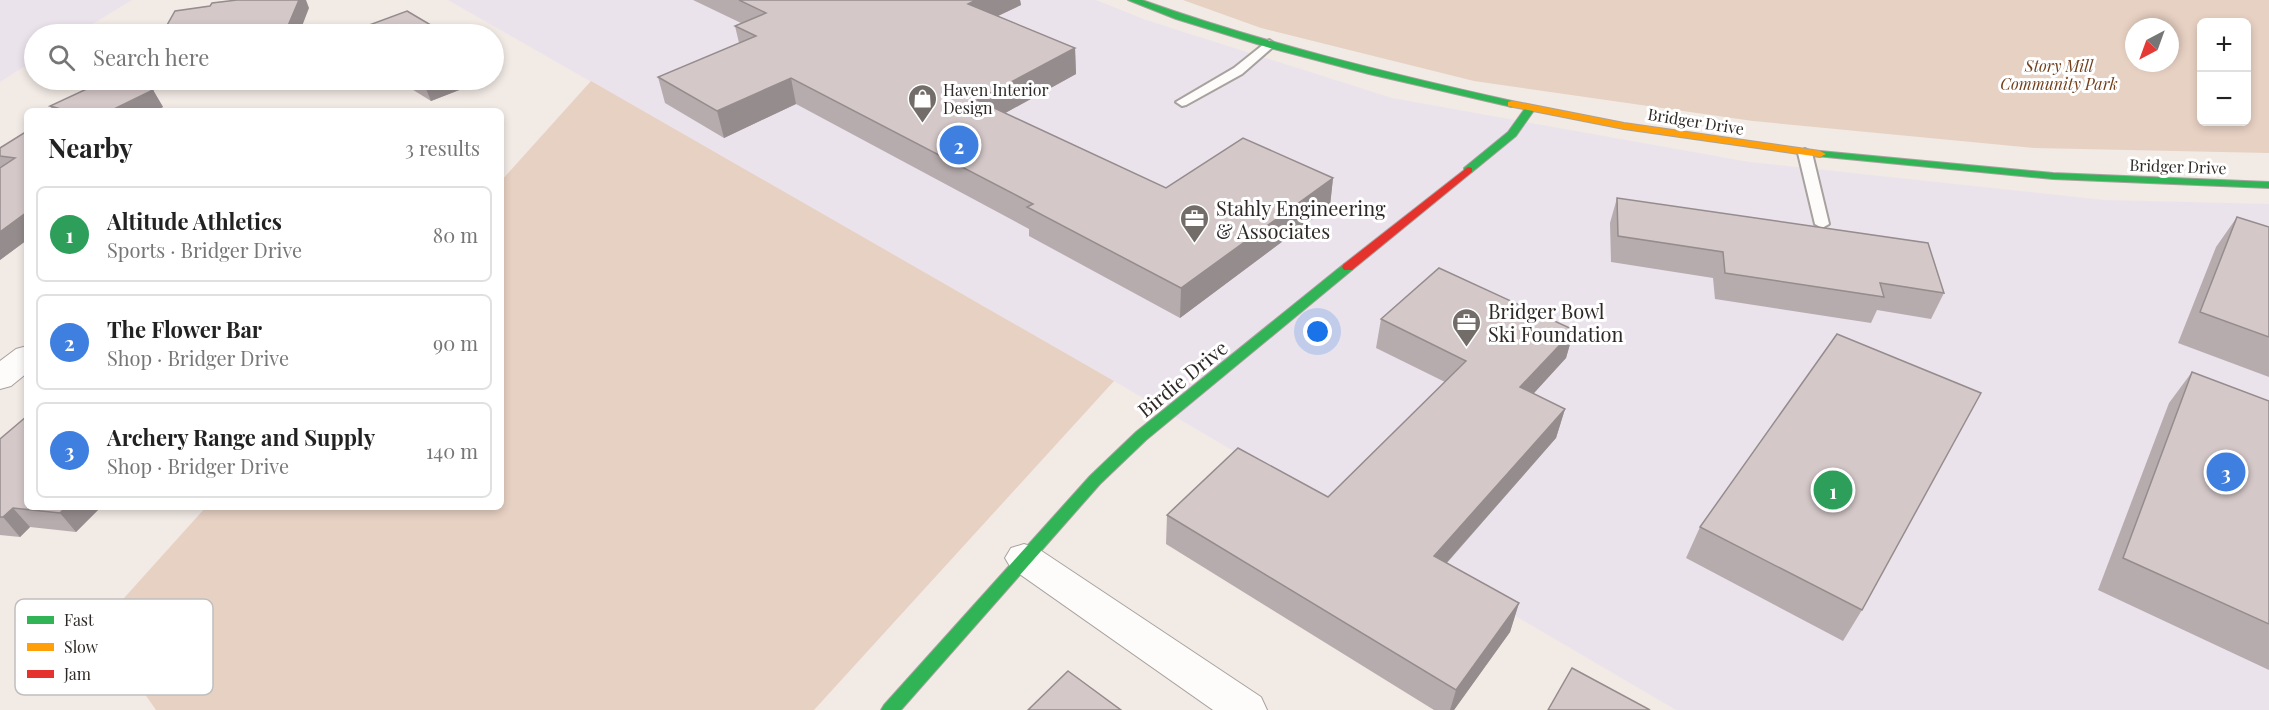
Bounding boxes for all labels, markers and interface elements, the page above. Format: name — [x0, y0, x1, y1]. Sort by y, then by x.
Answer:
north arrow — [2125, 18, 2179, 72]
map controls — [2197, 18, 2251, 126]
button: + — [2197, 18, 2251, 72]
search box — [24, 24, 504, 90]
icon: search — [45, 41, 78, 74]
text: Search here — [93, 42, 209, 72]
park label: Story Mill Community Park — [2000, 55, 2118, 94]
button: − — [2197, 72, 2251, 126]
place label: Haven Interior Design — [943, 79, 1049, 118]
shop icon: Haven Interior Design — [906, 82, 938, 124]
street label: Bridger Drive — [1646, 103, 1746, 139]
pin: 2 — [940, 122, 978, 168]
text: Nearby — [48, 130, 133, 165]
text: 3 results — [405, 134, 480, 161]
street label: Bridger Drive — [2129, 154, 2227, 178]
place label: Stahly Engineering & Associates — [1216, 194, 1386, 244]
office icon: Stahly Engineering & Associates — [1179, 202, 1211, 244]
text: Altitude Athletics — [107, 206, 282, 236]
text: 1 — [66, 221, 73, 248]
text: 80 m — [433, 221, 478, 248]
text: Sports · Bridger Drive — [107, 236, 302, 263]
place label: Bridger Bowl Ski Foundation — [1488, 297, 1624, 347]
office icon: Bridger Bowl Ski Foundation — [1451, 306, 1483, 348]
text: The Flower Bar — [107, 314, 262, 344]
your location — [1303, 317, 1332, 346]
text: 2 — [64, 329, 75, 356]
text: 90 m — [433, 329, 478, 356]
street label: Birdie Drive — [1131, 333, 1233, 423]
text: Shop · Bridger Drive — [107, 344, 289, 371]
text: Archery Range and Supply — [107, 422, 375, 452]
text: 3 — [65, 437, 74, 464]
text: 140 m — [426, 437, 478, 464]
pin: 3 — [2206, 450, 2246, 494]
text: Shop · Bridger Drive — [107, 452, 289, 479]
pin: 1 — [1814, 468, 1852, 512]
legend — [15, 599, 213, 695]
text: Fast — [64, 609, 94, 630]
text: Slow — [64, 636, 99, 657]
text: Jam — [63, 663, 91, 684]

